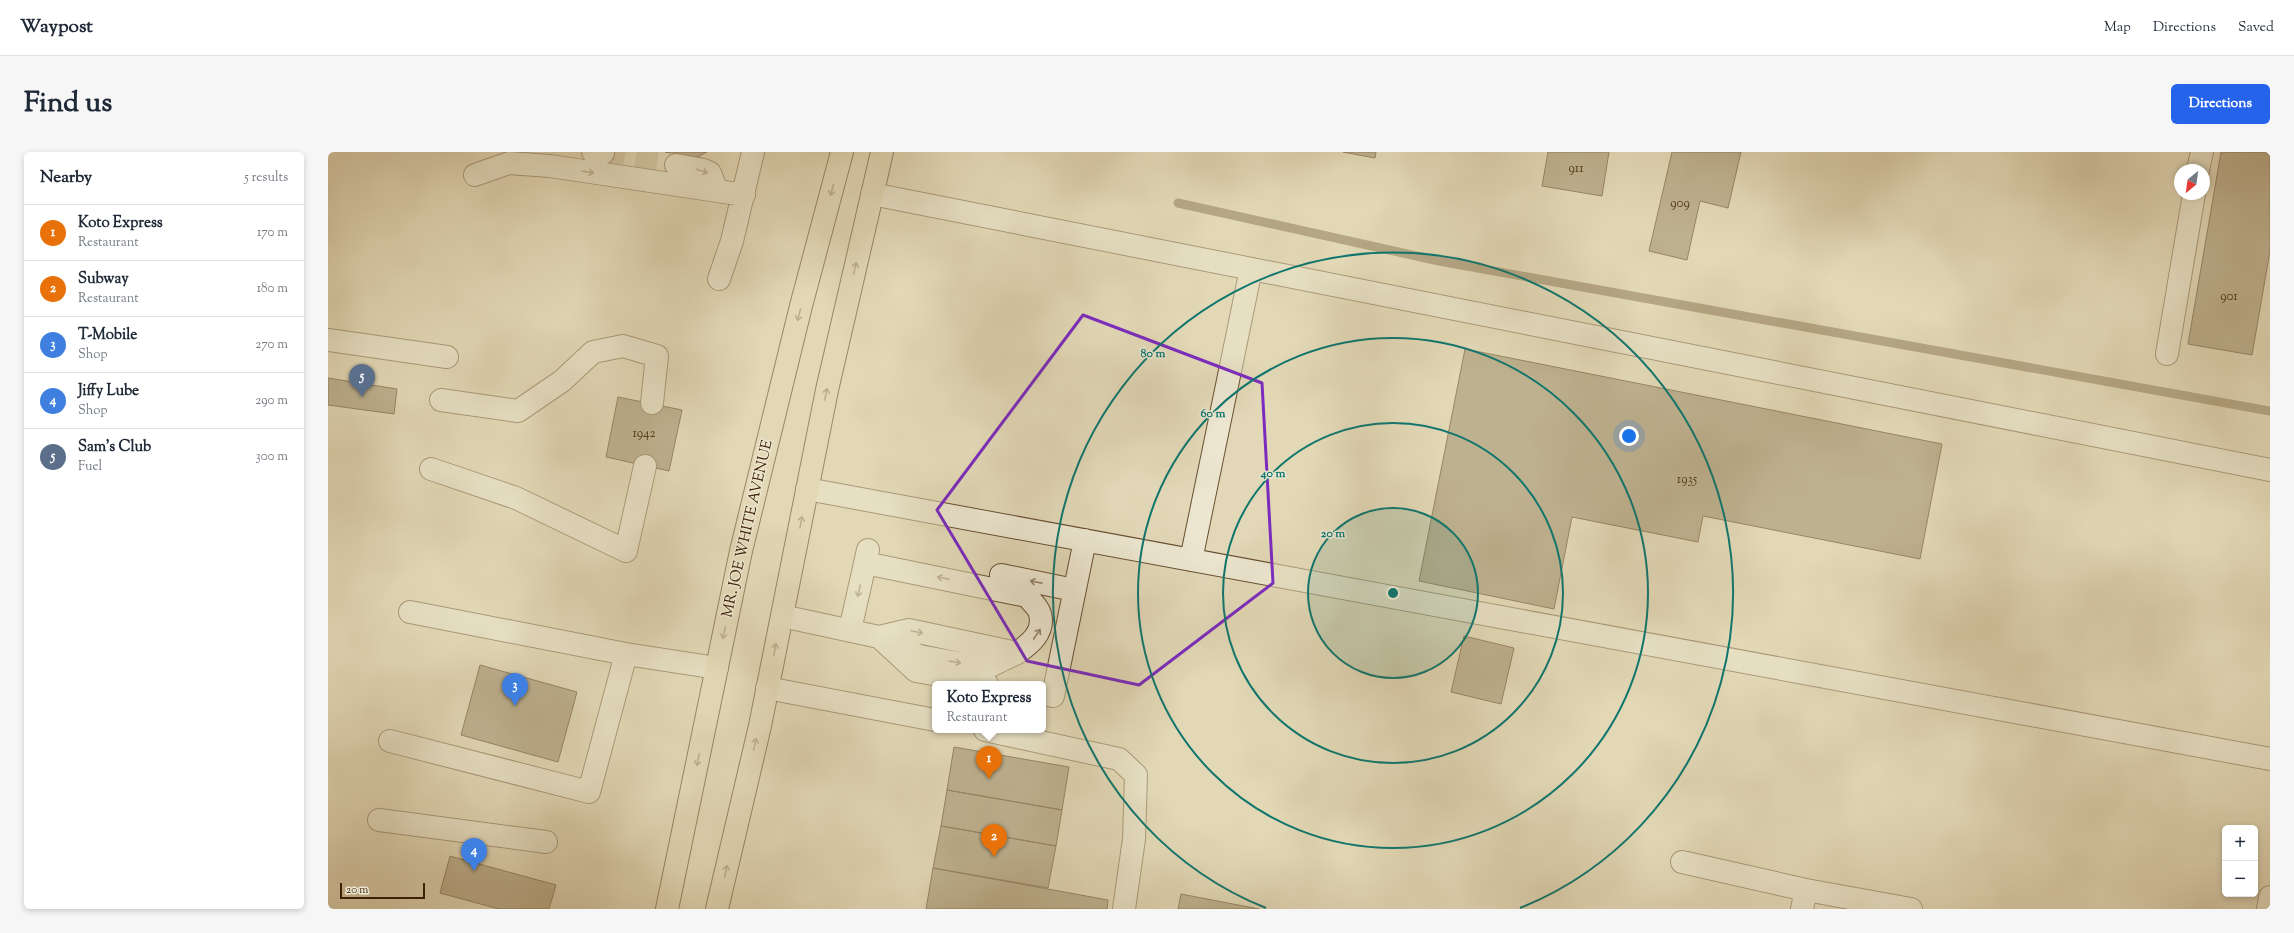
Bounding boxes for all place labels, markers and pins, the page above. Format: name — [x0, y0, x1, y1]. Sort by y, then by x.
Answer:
pin: 5 — [349, 364, 375, 397]
centre of rings — [1386, 586, 1400, 600]
pin: 3 — [502, 673, 528, 706]
pin: 1 — [976, 746, 1002, 779]
pin: 2 — [981, 824, 1007, 857]
pin: 4 — [461, 838, 487, 871]

